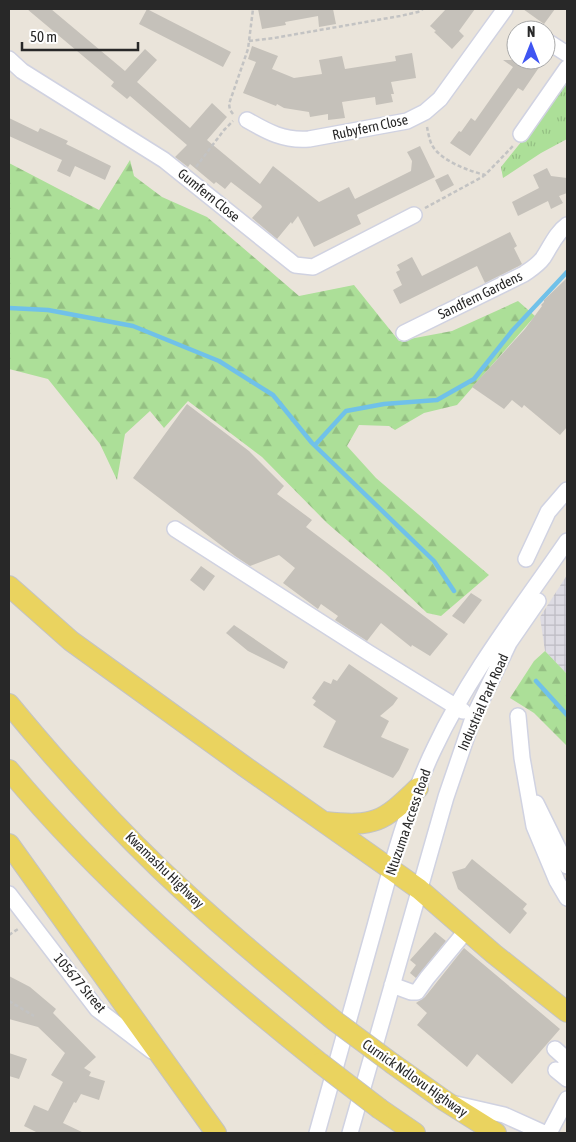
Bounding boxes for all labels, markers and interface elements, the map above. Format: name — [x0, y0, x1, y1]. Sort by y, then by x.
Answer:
scale bar — [22, 20, 139, 52]
north arrow — [506, 20, 556, 70]
text: N — [527, 24, 535, 40]
text: 50 m — [30, 28, 57, 45]
street label: Rubyfern Close — [331, 111, 409, 143]
street label: Gumfern Close — [175, 165, 243, 225]
street label: Sandfern Gardens — [435, 268, 525, 322]
street label: Industrial Park Road — [454, 651, 512, 753]
street label: Ntuzuma Access Road — [382, 767, 434, 877]
street label: Kwamashu Highway — [122, 829, 208, 912]
street label: 105677 Street — [51, 950, 109, 1016]
street label: Curnick Ndlovu Highway — [359, 1036, 471, 1120]

